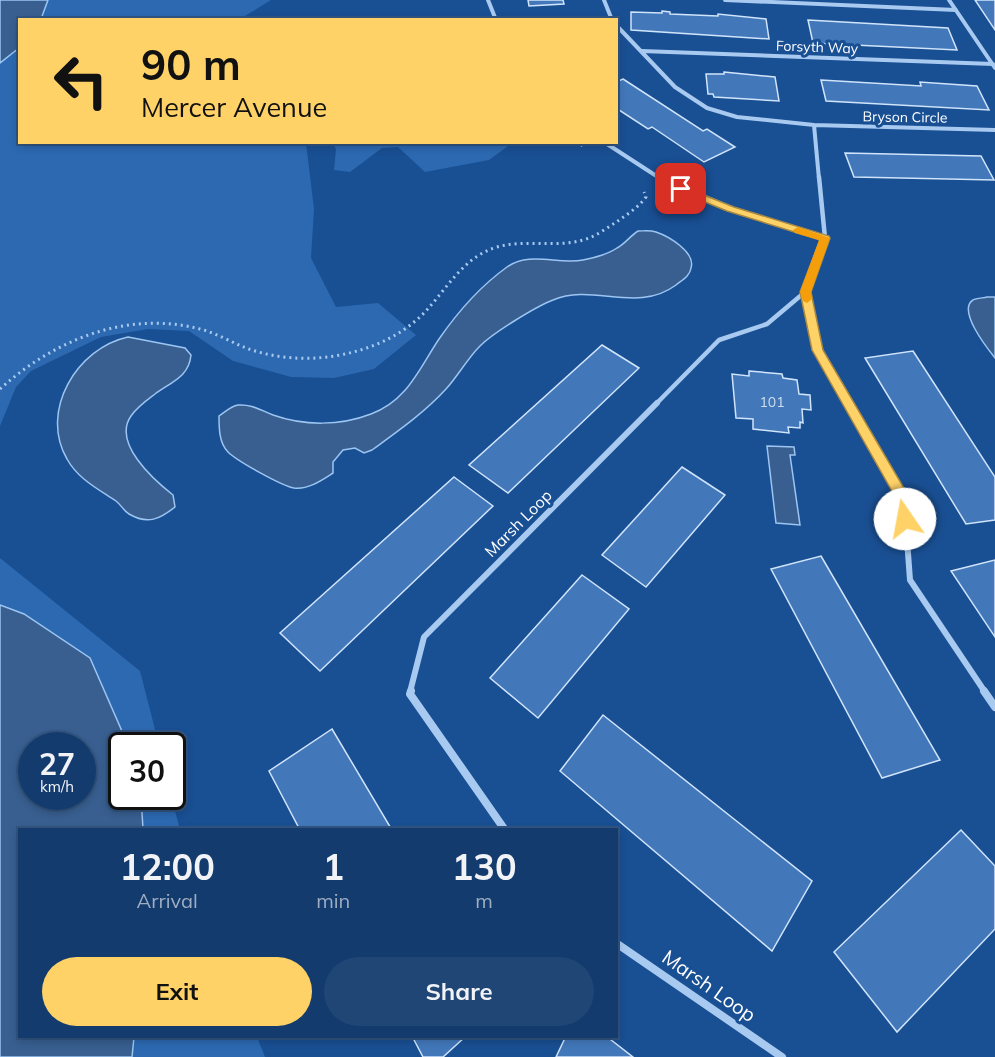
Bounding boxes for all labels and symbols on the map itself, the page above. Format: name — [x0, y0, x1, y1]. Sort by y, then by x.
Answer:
street label: Forsyth Way — [776, 37, 859, 57]
street label: Bryson Circle — [862, 107, 948, 127]
pin — [655, 163, 706, 214]
house number: 101 — [759, 393, 785, 411]
street label: Marsh Loop — [480, 485, 556, 561]
position arrow — [873, 487, 937, 551]
speed limit sign: 30 — [108, 732, 186, 810]
street label: Marsh Loop — [658, 944, 761, 1027]

